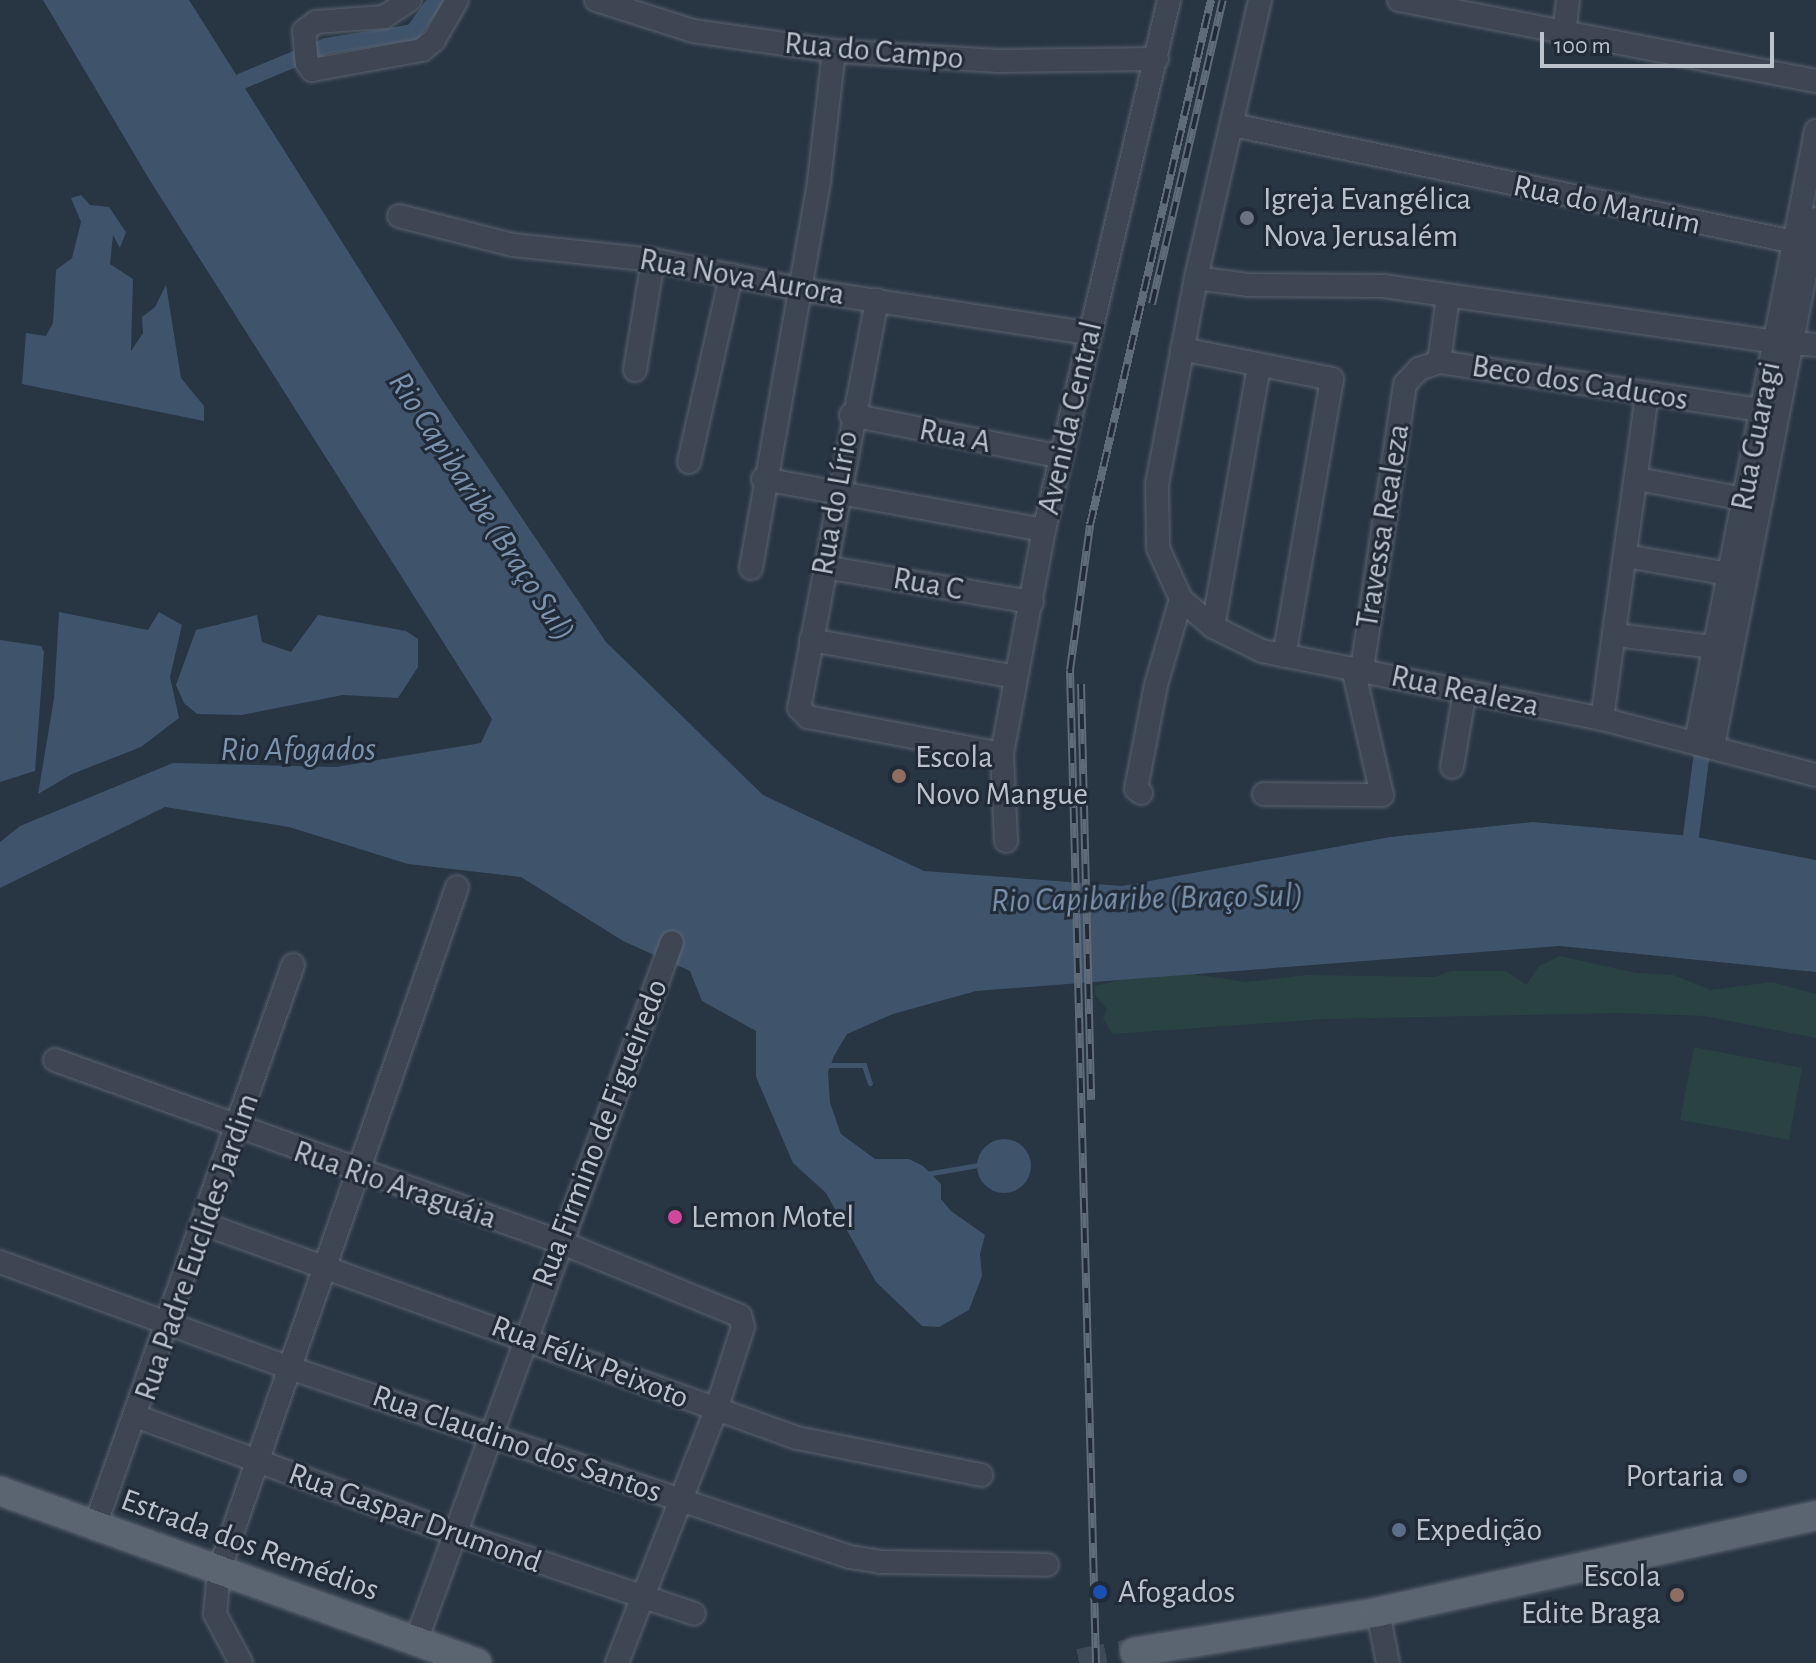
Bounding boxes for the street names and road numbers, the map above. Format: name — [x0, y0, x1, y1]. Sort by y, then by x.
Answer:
street label: Rua do Campo — [783, 24, 965, 78]
street label: Rua do Maruim — [1510, 166, 1704, 244]
street label: Rua Nova Aurora — [637, 240, 847, 314]
street label: Avenida Central — [1029, 318, 1111, 518]
street label: Beco dos Caducos — [1469, 347, 1691, 419]
street label: Rua Guaragi — [1723, 358, 1789, 514]
street label: Rua A — [916, 410, 994, 462]
street label: Travessa Realeza — [1348, 421, 1418, 631]
street label: Rua do Lírio — [803, 428, 867, 578]
street label: Rua C — [890, 559, 966, 609]
street label: Rua Realeza — [1388, 657, 1542, 725]
street label: Rua Firmino de Figueiredo — [524, 974, 676, 1292]
street label: Rua Padre Euclides Jardim — [126, 1088, 268, 1406]
street label: Rua Rio Araguáia — [288, 1132, 502, 1238]
street label: Rua Félix Peixoto — [486, 1307, 694, 1417]
street label: Rua Claudino dos Santos — [367, 1377, 667, 1511]
street label: Rua Gaspar Drumond — [283, 1454, 547, 1582]
street label: Estrada dos Remédios — [116, 1480, 384, 1610]

